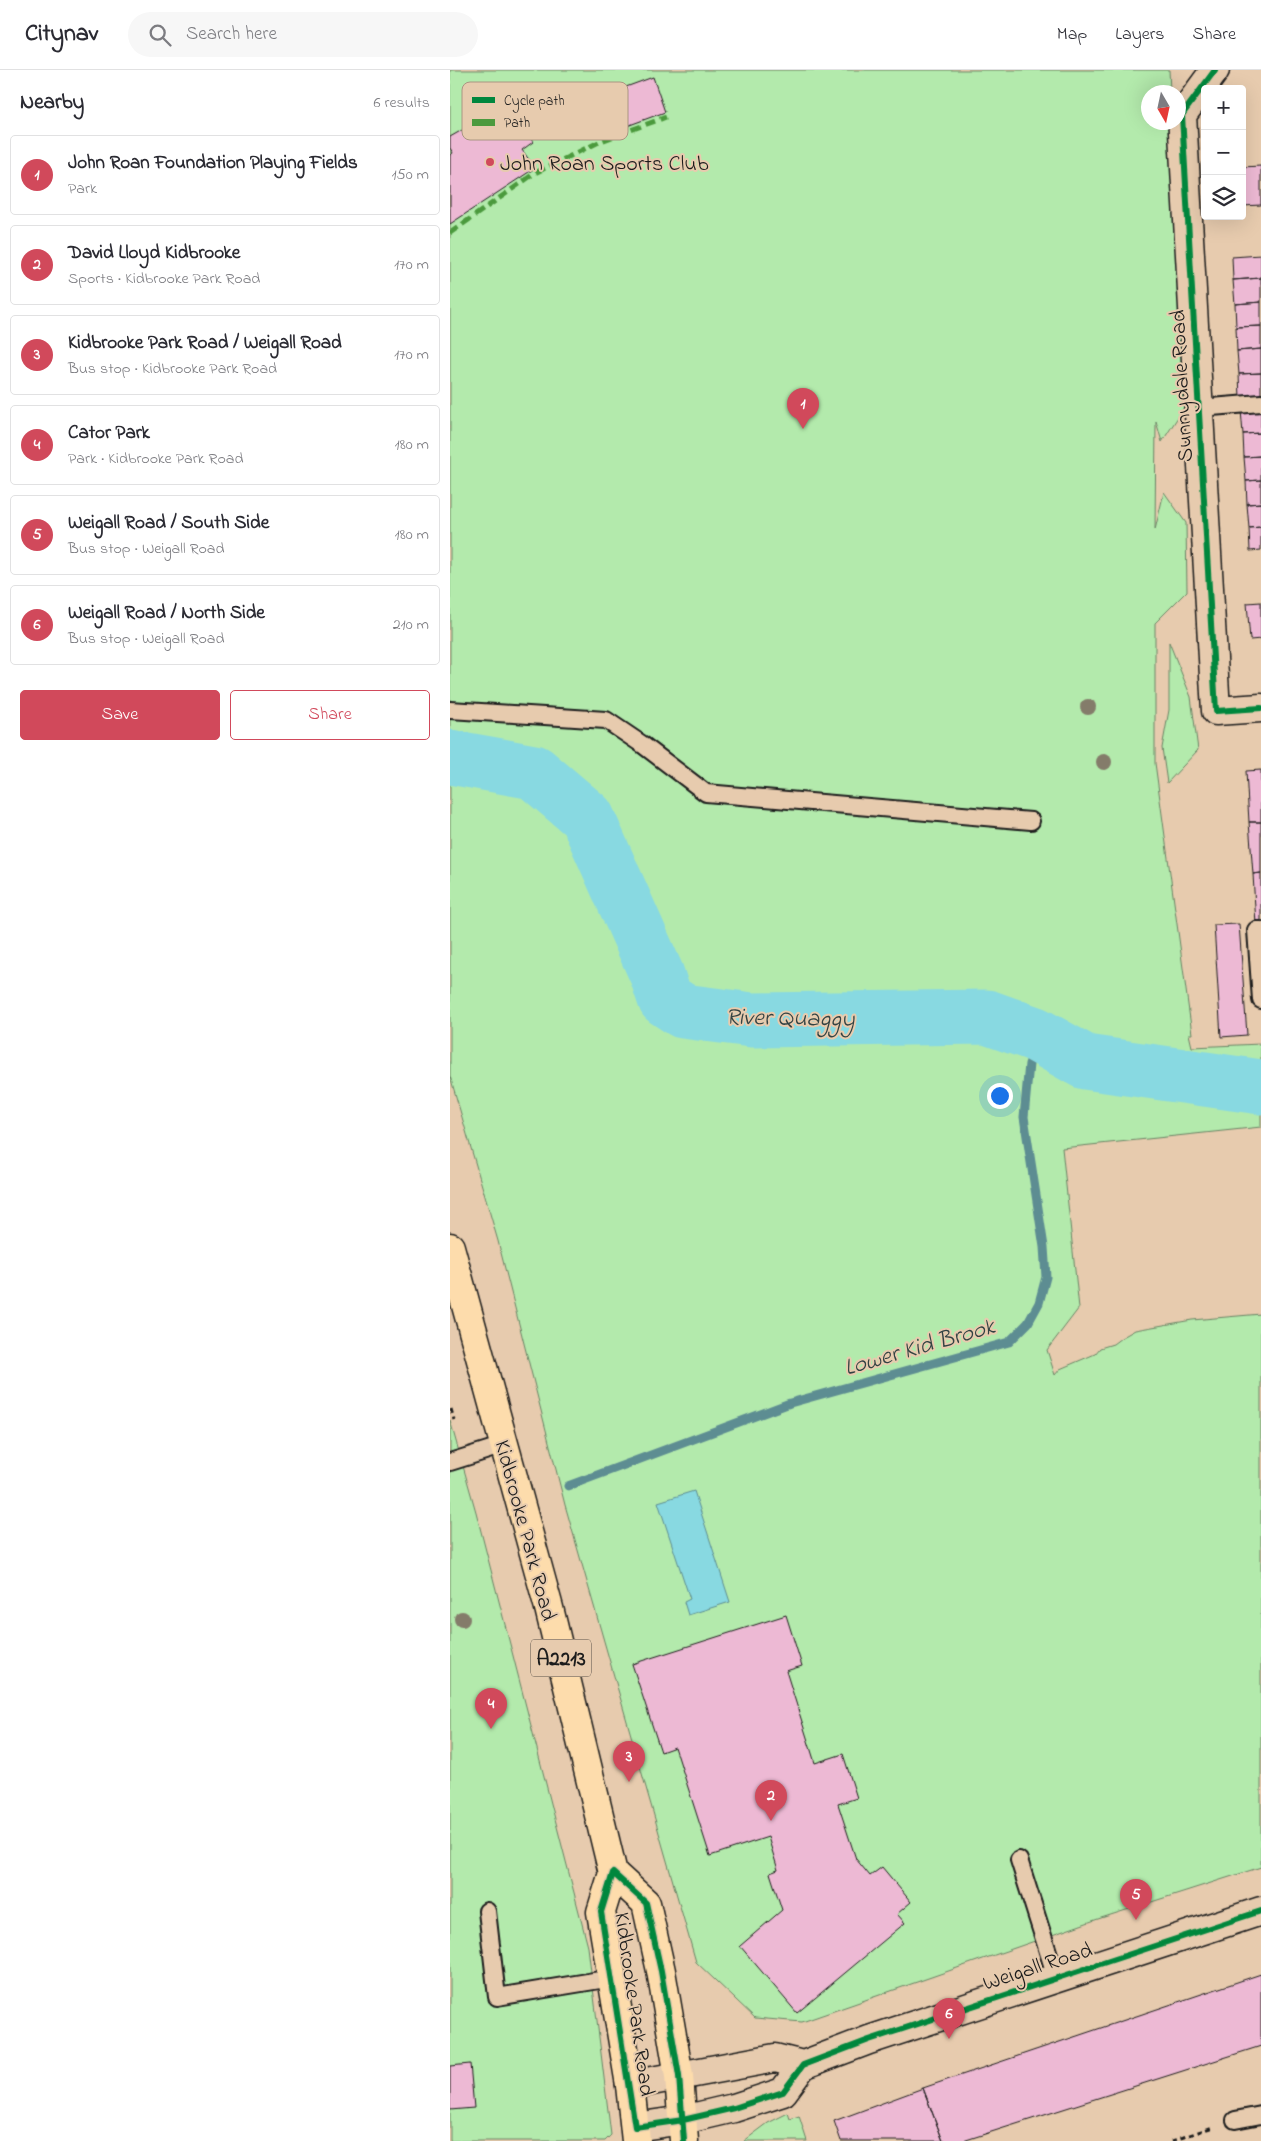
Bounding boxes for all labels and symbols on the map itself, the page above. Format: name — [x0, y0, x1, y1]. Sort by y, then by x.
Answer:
legend — [462, 82, 628, 140]
north arrow — [1141, 85, 1186, 130]
text: Cycle path — [504, 91, 565, 113]
text: Path — [504, 113, 530, 134]
place label: John Roan Sports Club — [500, 149, 709, 181]
marker: John Roan Sports Club — [484, 156, 496, 168]
street label: Sunnydale Road — [1163, 309, 1204, 463]
pin: 1 — [787, 388, 819, 429]
water label: River Quaggy — [725, 1001, 855, 1038]
your location — [987, 1083, 1013, 1109]
water label: Lower Kid Brook — [840, 1310, 1000, 1387]
street label: Kidbrooke Park Road — [485, 1437, 564, 1625]
road number: A2213 — [531, 1640, 591, 1676]
pin: 4 — [475, 1688, 507, 1729]
pin: 3 — [613, 1741, 645, 1782]
pin: 2 — [755, 1780, 787, 1821]
pin: 5 — [1120, 1879, 1152, 1920]
street label: Kidbrooke Park Road — [604, 1910, 662, 2099]
street label: Weigall Road — [979, 1935, 1097, 2002]
pin: 6 — [933, 1998, 965, 2039]

